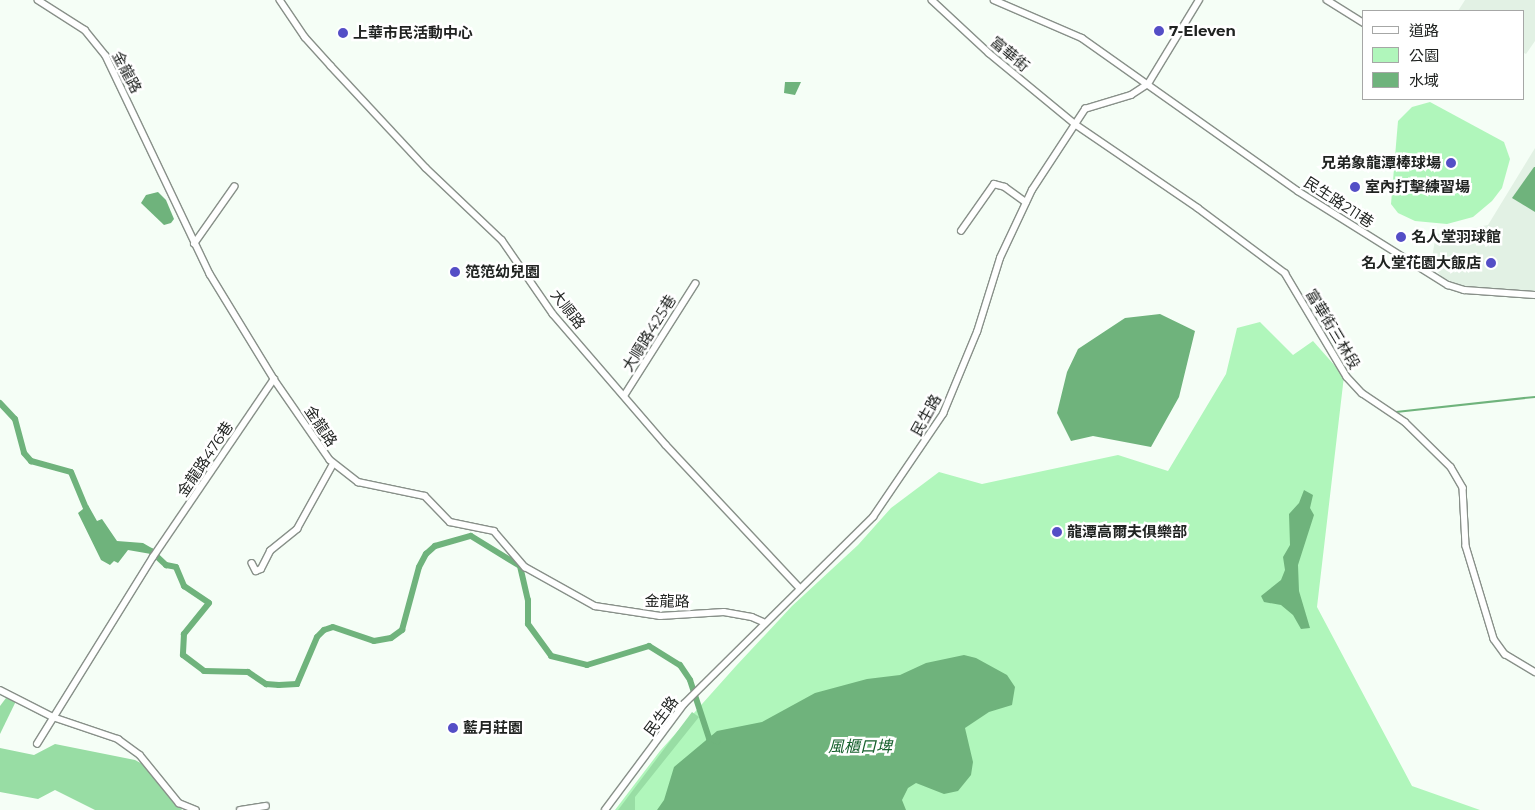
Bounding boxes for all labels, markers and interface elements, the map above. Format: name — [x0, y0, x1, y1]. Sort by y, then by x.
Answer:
legend — [1362, 10, 1525, 100]
text: 道路 — [1409, 21, 1439, 40]
place label: 7-Eleven — [1169, 22, 1236, 40]
place label: 上華市民活動中心 — [353, 24, 473, 42]
marker: 7-Eleven — [1153, 25, 1165, 37]
marker: 上華市民活動中心 — [337, 27, 349, 39]
street label: 富華街 — [987, 33, 1033, 75]
text: 公園 — [1409, 46, 1439, 65]
street label: 金龍路 — [108, 48, 146, 96]
text: 水域 — [1409, 71, 1439, 90]
place label: 兄弟象龍潭棒球場 — [1321, 154, 1441, 172]
marker: 兄弟象龍潭棒球場 — [1445, 157, 1457, 169]
street label: 民生路211巷 — [1301, 173, 1377, 231]
place label: 室內打擊練習場 — [1365, 178, 1470, 196]
marker: 室內打擊練習場 — [1349, 181, 1361, 193]
place label: 名人堂羽球館 — [1411, 228, 1501, 246]
marker: 名人堂羽球館 — [1395, 231, 1407, 243]
place label: 名人堂花園大飯店 — [1361, 254, 1481, 272]
marker: 名人堂花園大飯店 — [1485, 257, 1497, 269]
place label: 笵笵幼兒園 — [465, 263, 540, 281]
marker: 笵笵幼兒園 — [449, 266, 461, 278]
street label: 大順路 — [547, 286, 589, 332]
street label: 富華街三林段 — [1302, 286, 1364, 372]
street label: 大順路425巷 — [618, 291, 680, 375]
street label: 民生路 — [907, 391, 945, 439]
street label: 金龍路 — [301, 402, 341, 450]
street label: 金龍路476巷 — [173, 418, 237, 500]
place label: 龍潭高爾夫俱樂部 — [1067, 523, 1187, 541]
marker: 龍潭高爾夫俱樂部 — [1051, 526, 1063, 538]
street label: 金龍路 — [644, 592, 690, 610]
street label: 民生路 — [640, 693, 682, 739]
place label: 藍月莊園 — [463, 719, 523, 737]
marker: 藍月莊園 — [447, 722, 459, 734]
water label: 風櫃口埤 — [828, 737, 892, 757]

